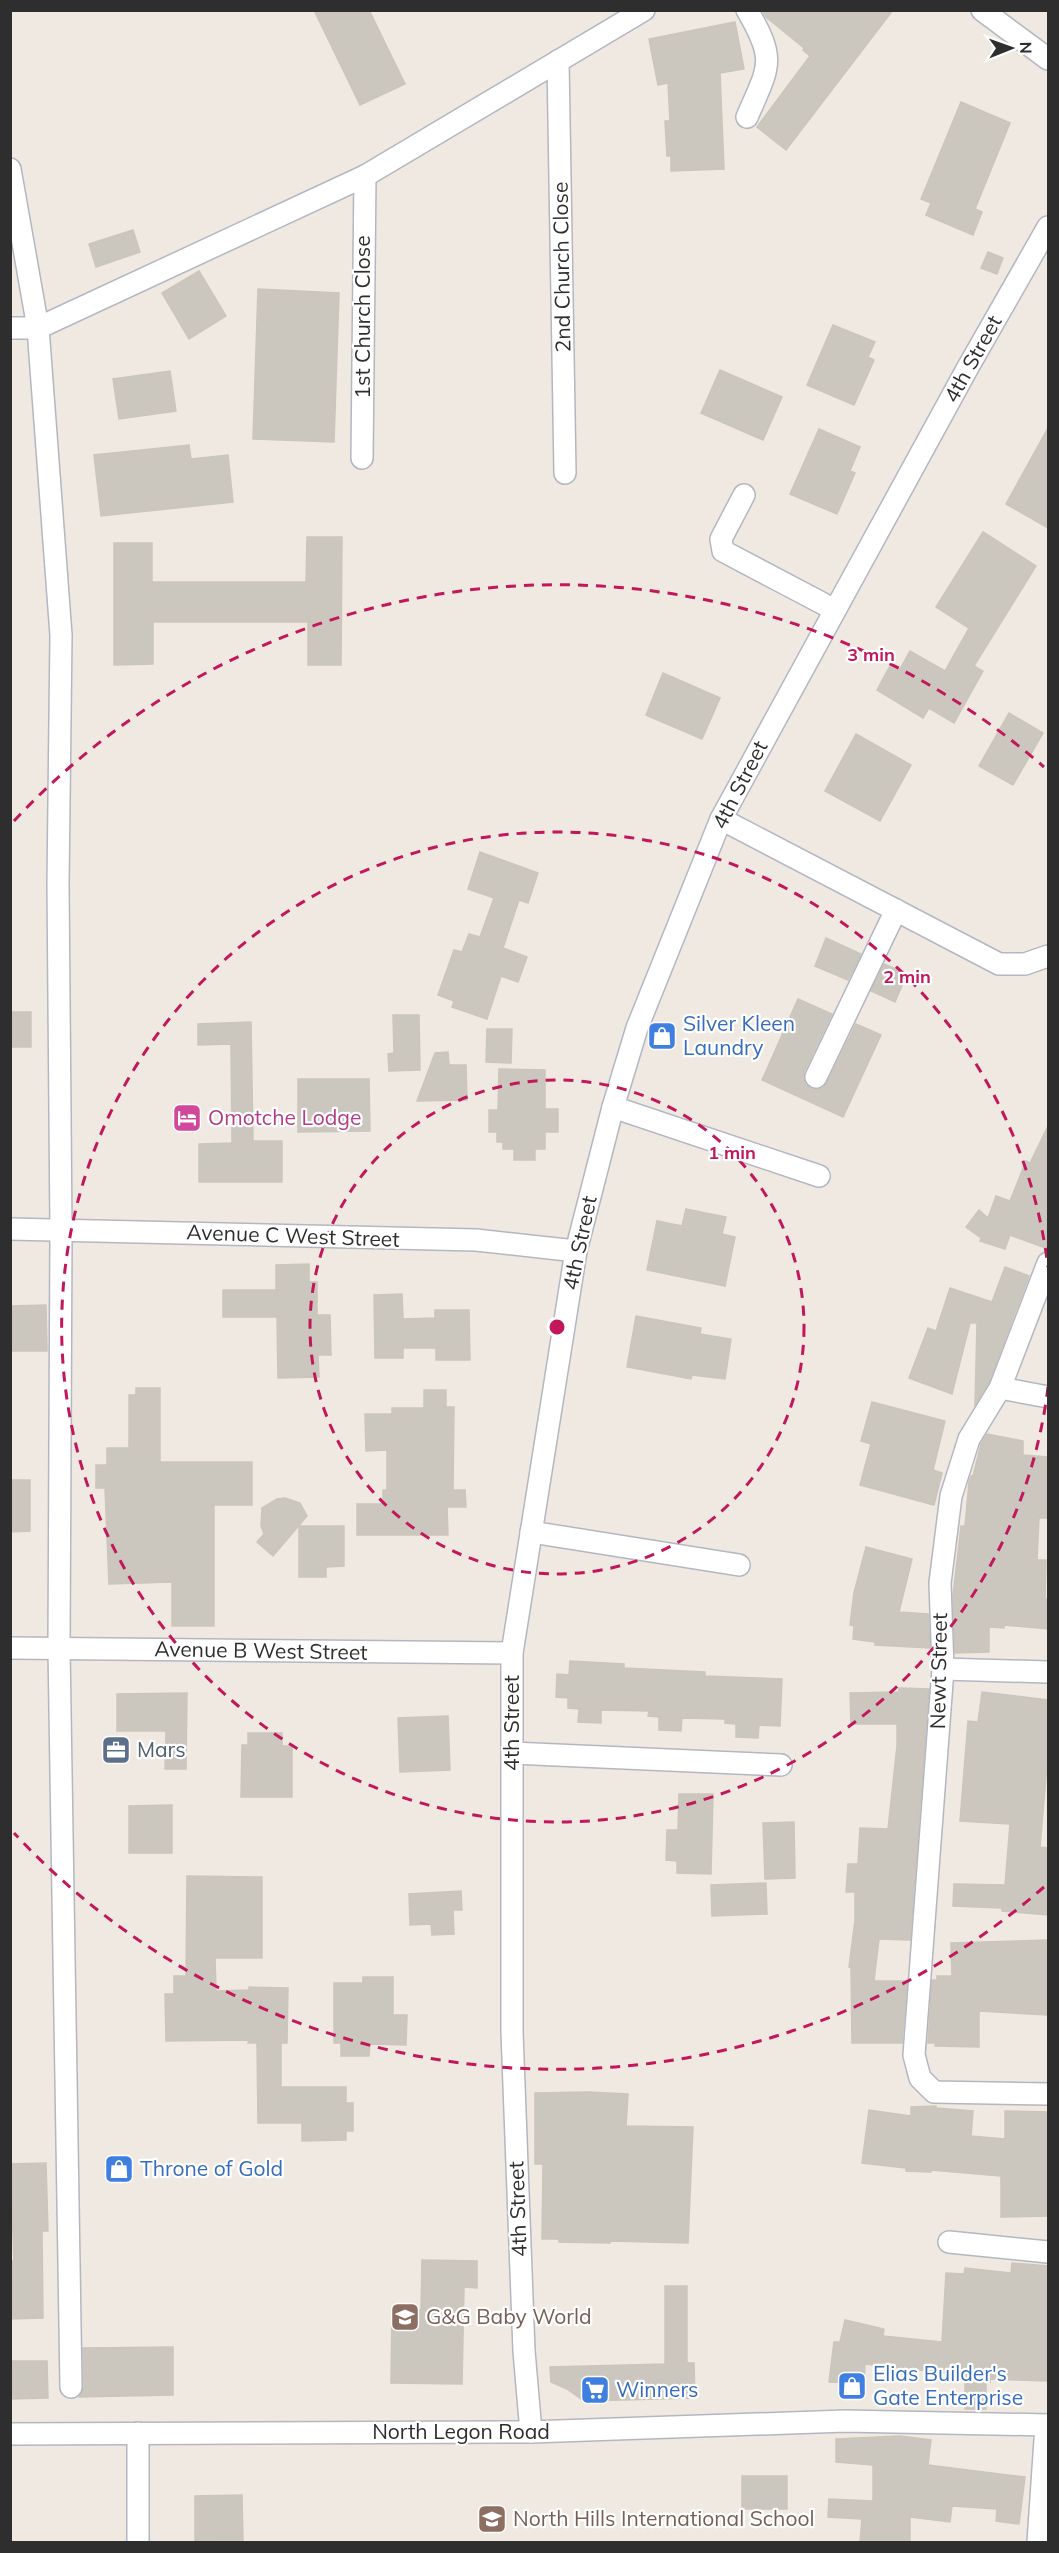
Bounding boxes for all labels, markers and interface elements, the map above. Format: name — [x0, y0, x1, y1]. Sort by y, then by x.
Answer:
north arrow — [981, 18, 1041, 78]
text: N — [1016, 42, 1036, 54]
street label: 2nd Church Close — [547, 181, 575, 353]
street label: 1st Church Close — [349, 235, 375, 399]
street label: 4th Street — [938, 310, 1007, 407]
text: 3 min — [847, 643, 895, 666]
street label: 4th Street — [706, 736, 772, 833]
text: 2 min — [883, 965, 931, 988]
place label: Silver Kleen Laundry — [683, 1010, 795, 1060]
shop icon: Silver Kleen Laundry — [646, 1020, 678, 1052]
hotel icon: Omotche Lodge — [171, 1102, 203, 1134]
place label: Omotche Lodge — [208, 1104, 361, 1130]
text: 1 min — [708, 1141, 756, 1164]
street label: 4th Street — [556, 1193, 602, 1292]
street label: Avenue C West Street — [186, 1218, 400, 1252]
centre of rings — [547, 1317, 567, 1337]
street label: Newt Street — [924, 1613, 952, 1729]
street label: Avenue B West Street — [154, 1635, 368, 1665]
street label: 4th Street — [498, 1675, 524, 1771]
office icon: Mars — [100, 1734, 132, 1766]
place label: Mars — [137, 1736, 186, 1762]
shop icon: Throne of Gold — [103, 2153, 135, 2185]
place label: Throne of Gold — [140, 2155, 283, 2181]
street label: 4th Street — [502, 2161, 532, 2257]
school or university icon: G&G Baby World — [389, 2301, 421, 2333]
place label: G&G Baby World — [426, 2303, 592, 2329]
place label: Elias Builder's Gate Enterprise — [873, 2360, 1023, 2410]
shop icon: Elias Builder's Gate Enterprise — [836, 2370, 868, 2402]
supermarket icon: Winners — [579, 2374, 611, 2406]
place label: Winners — [616, 2376, 698, 2402]
street label: North Legon Road — [372, 2418, 550, 2444]
school or university icon: North Hills International School — [476, 2503, 508, 2535]
place label: North Hills International School — [513, 2505, 814, 2531]

